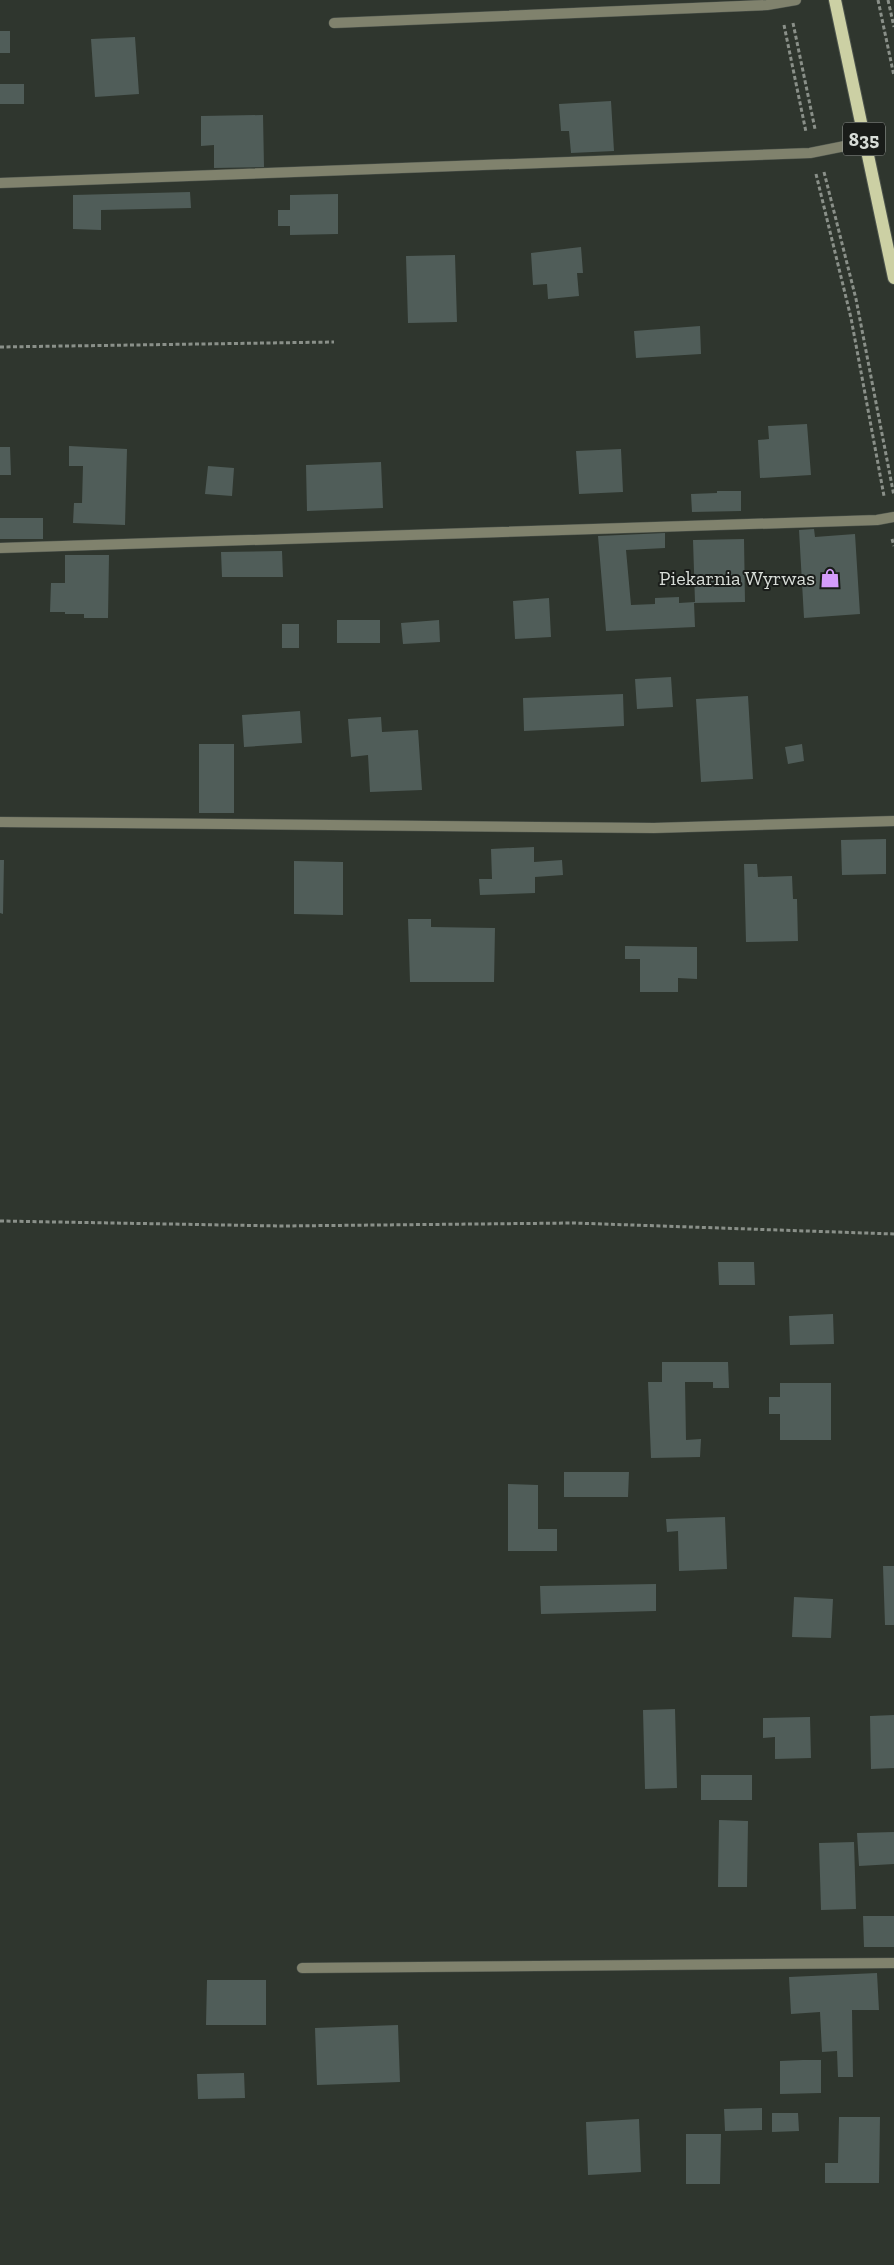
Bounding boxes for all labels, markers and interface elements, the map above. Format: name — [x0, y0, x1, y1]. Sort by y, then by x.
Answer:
road number: 835 — [843, 122, 885, 156]
place label: Piekarnia Wyrwas — [659, 566, 815, 590]
shop icon: Piekarnia Wyrwas — [819, 567, 841, 589]

